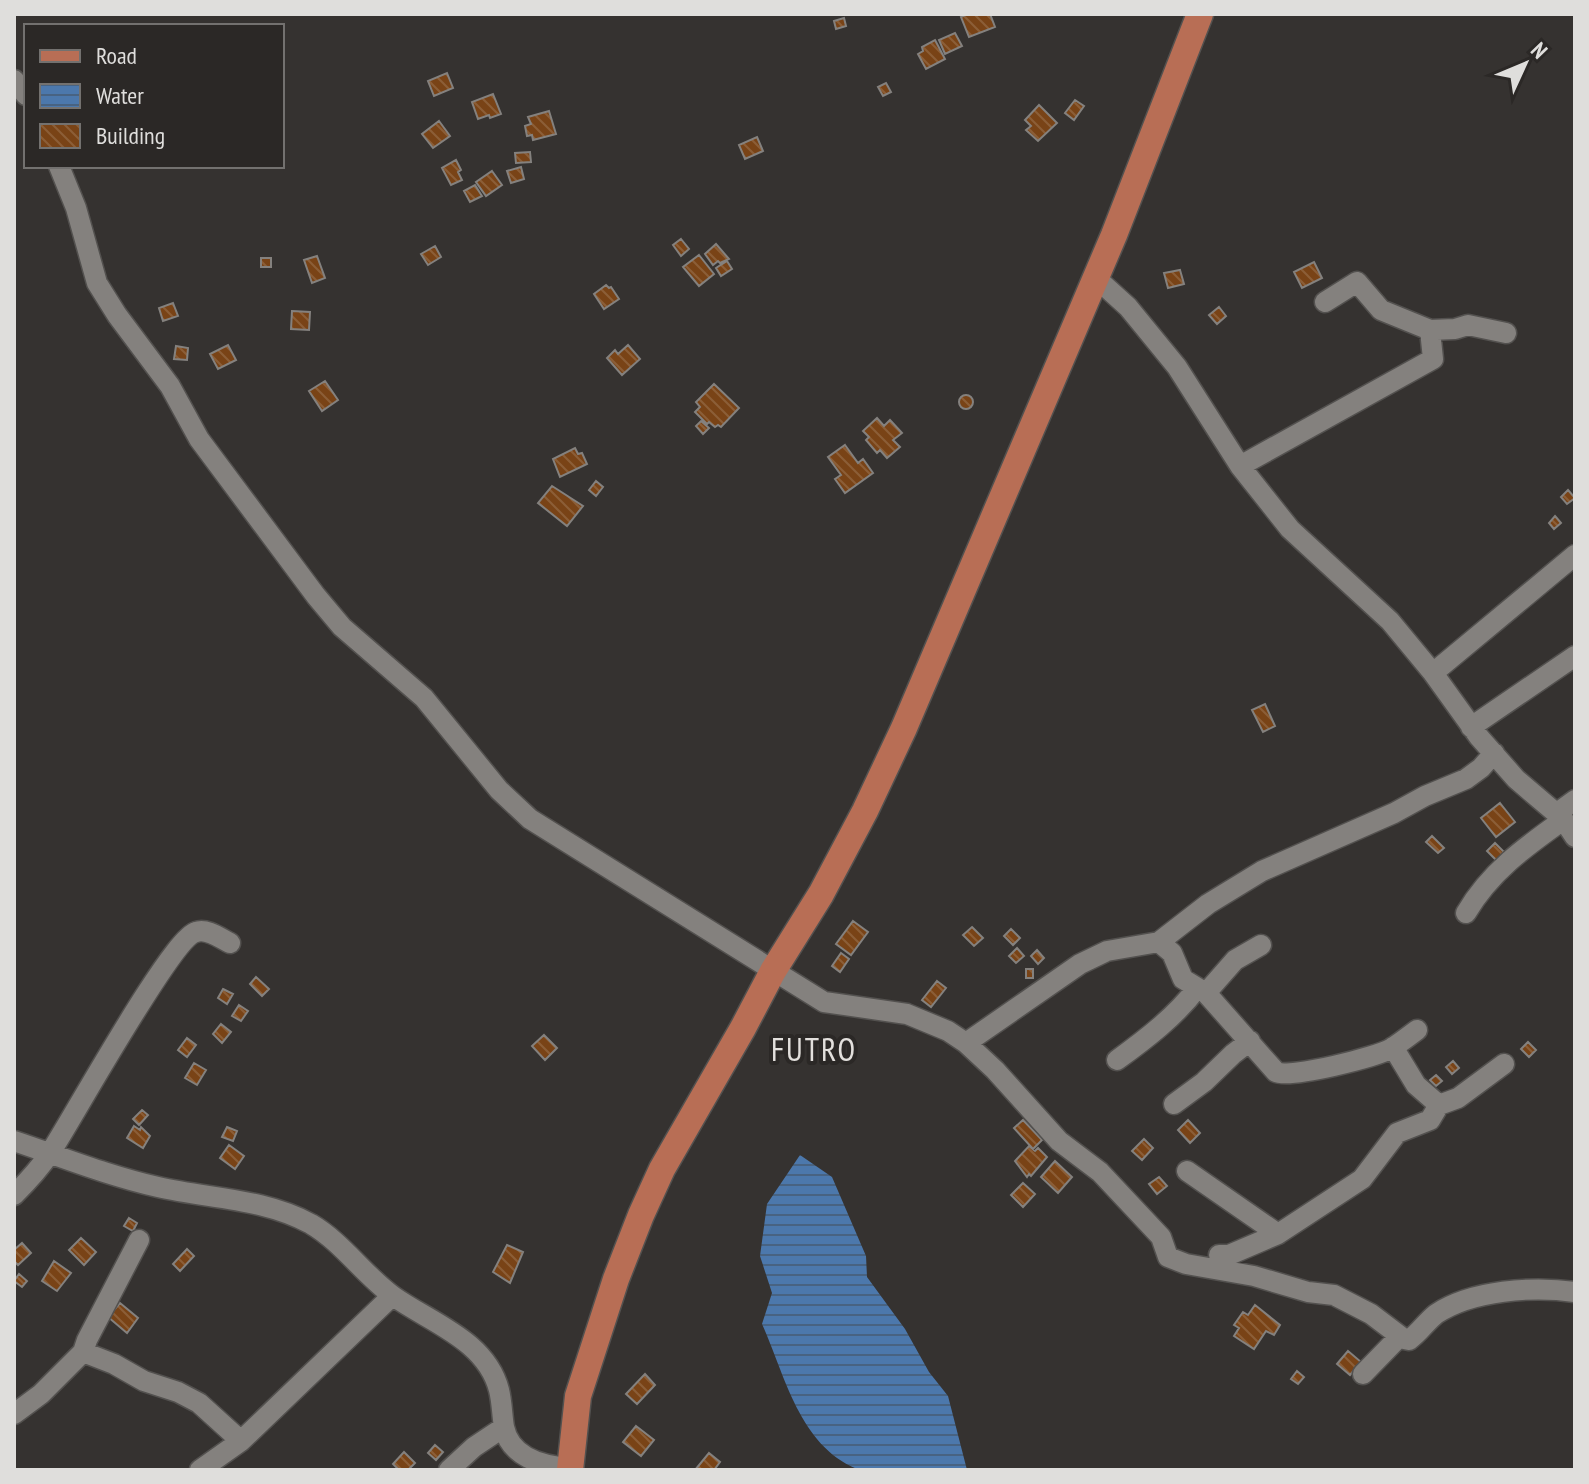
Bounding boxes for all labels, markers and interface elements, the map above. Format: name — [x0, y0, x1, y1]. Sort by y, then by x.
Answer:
legend — [24, 24, 284, 168]
north arrow — [1485, 24, 1565, 104]
text: N — [1525, 36, 1554, 64]
text: Road — [96, 40, 137, 71]
text: Water — [96, 80, 144, 111]
text: Building — [96, 120, 165, 151]
district label: FUTRO — [771, 1028, 857, 1070]

